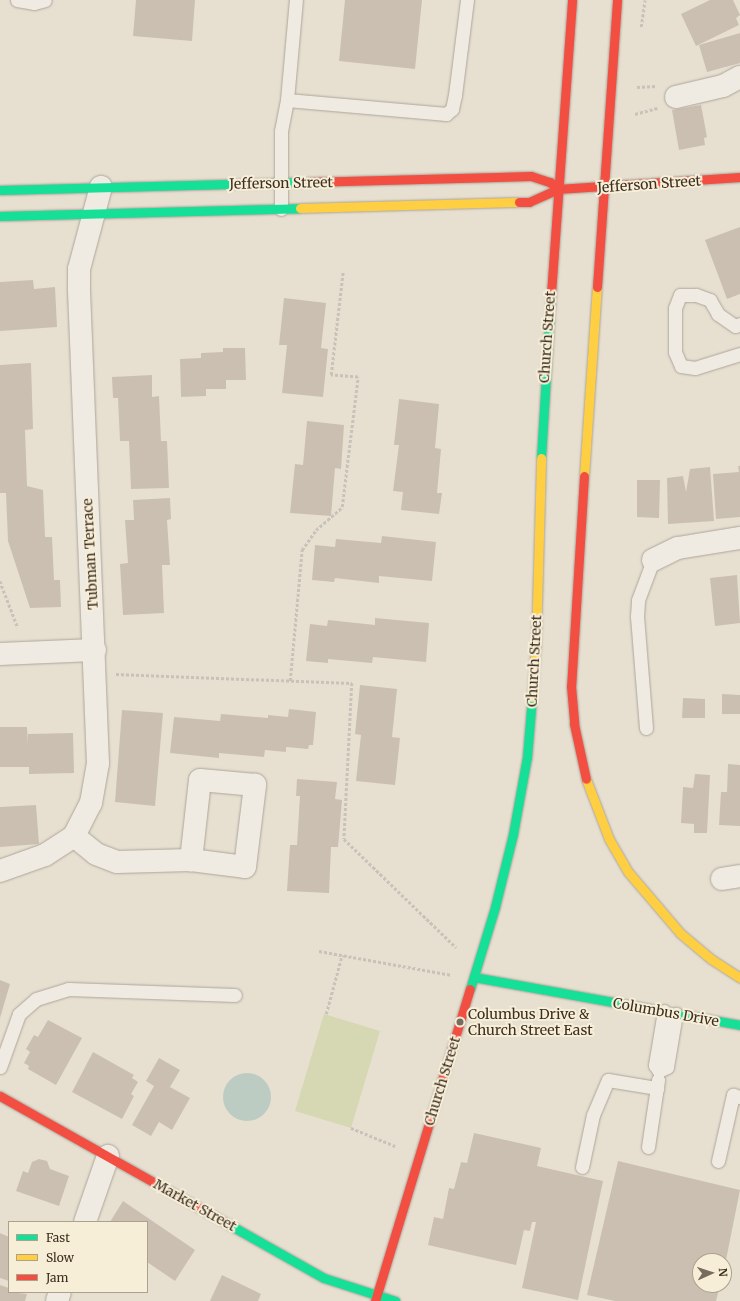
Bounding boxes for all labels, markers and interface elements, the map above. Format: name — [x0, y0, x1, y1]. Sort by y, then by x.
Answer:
street label: Jefferson Street — [597, 172, 701, 196]
street label: Jefferson Street — [229, 174, 333, 192]
street label: Church Street — [535, 290, 559, 384]
street label: Tubman Terrace — [79, 498, 101, 610]
street label: Church Street — [523, 615, 545, 707]
street label: Columbus Drive — [612, 994, 720, 1030]
place label: Columbus Drive & Church Street East — [468, 1006, 593, 1038]
marker: Columbus Drive & Church Street East — [455, 1017, 465, 1027]
street label: Church Street — [420, 1034, 464, 1128]
street label: Market Street — [151, 1175, 239, 1235]
legend — [8, 1221, 148, 1293]
text: Fast — [46, 1230, 70, 1245]
text: Slow — [46, 1250, 74, 1265]
north arrow — [692, 1253, 732, 1293]
text: N — [716, 1268, 730, 1277]
text: Jam — [46, 1270, 68, 1285]

